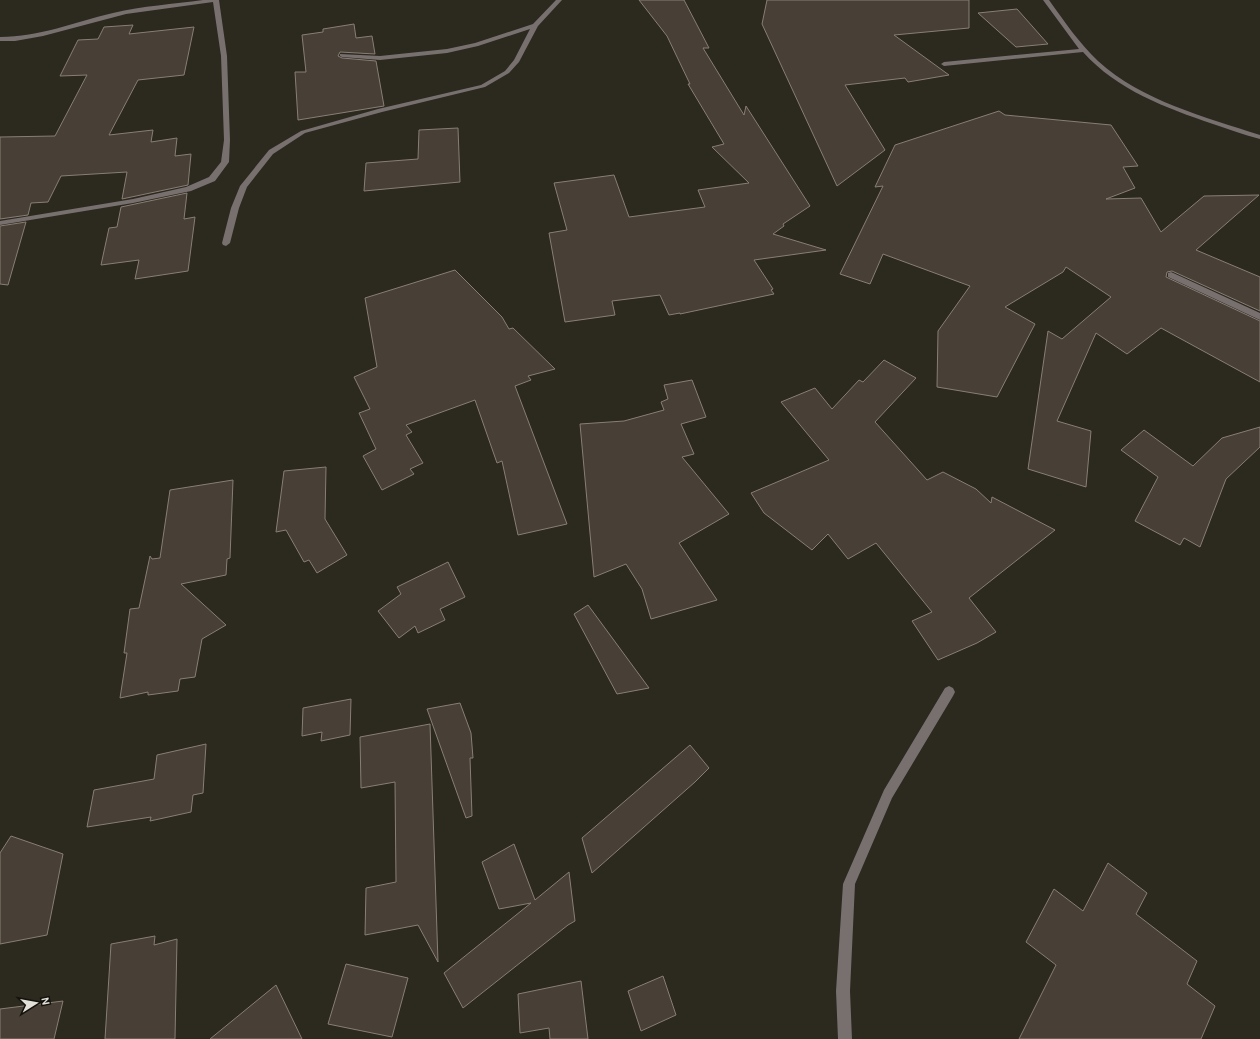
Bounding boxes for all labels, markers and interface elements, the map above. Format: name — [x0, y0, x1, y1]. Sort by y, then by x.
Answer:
north arrow — [16, 983, 56, 1023]
text: N — [38, 996, 52, 1006]

